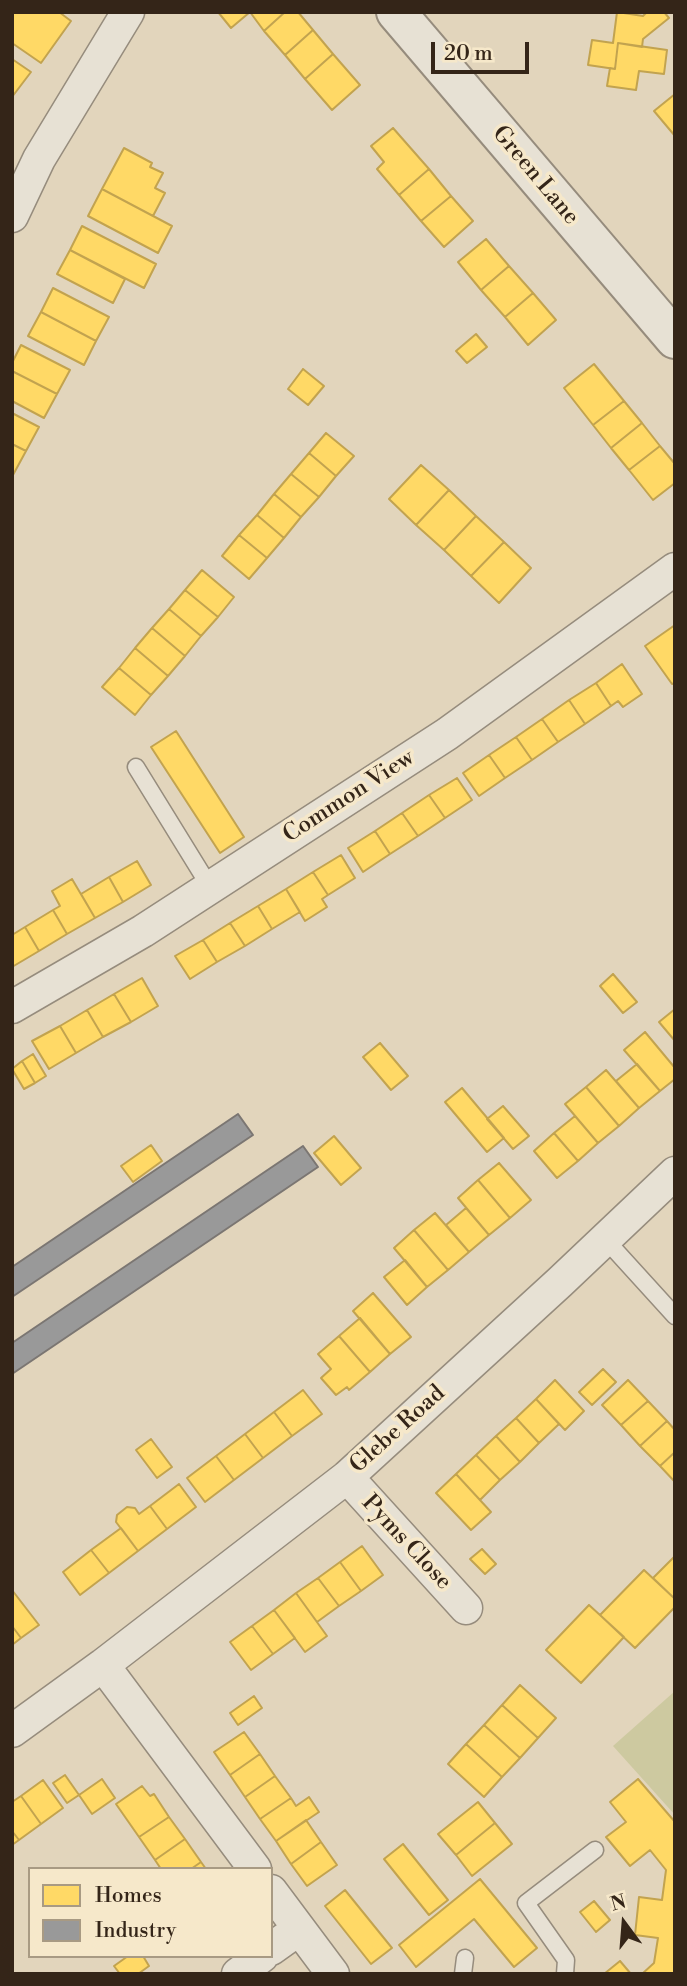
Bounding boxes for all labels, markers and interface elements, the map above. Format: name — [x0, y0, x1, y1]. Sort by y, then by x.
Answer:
scale bar — [435, 28, 533, 72]
text: 20 m — [444, 41, 493, 67]
street label: Green Lane — [486, 121, 584, 231]
street label: Common View — [278, 744, 420, 850]
street label: Glebe Road — [345, 1380, 451, 1480]
street label: Pyms Close — [355, 1490, 457, 1596]
legend — [28, 1867, 273, 1958]
text: Homes — [95, 1883, 162, 1909]
north arrow — [589, 1888, 659, 1958]
text: N — [608, 1889, 629, 1916]
text: Industry — [95, 1918, 176, 1944]

